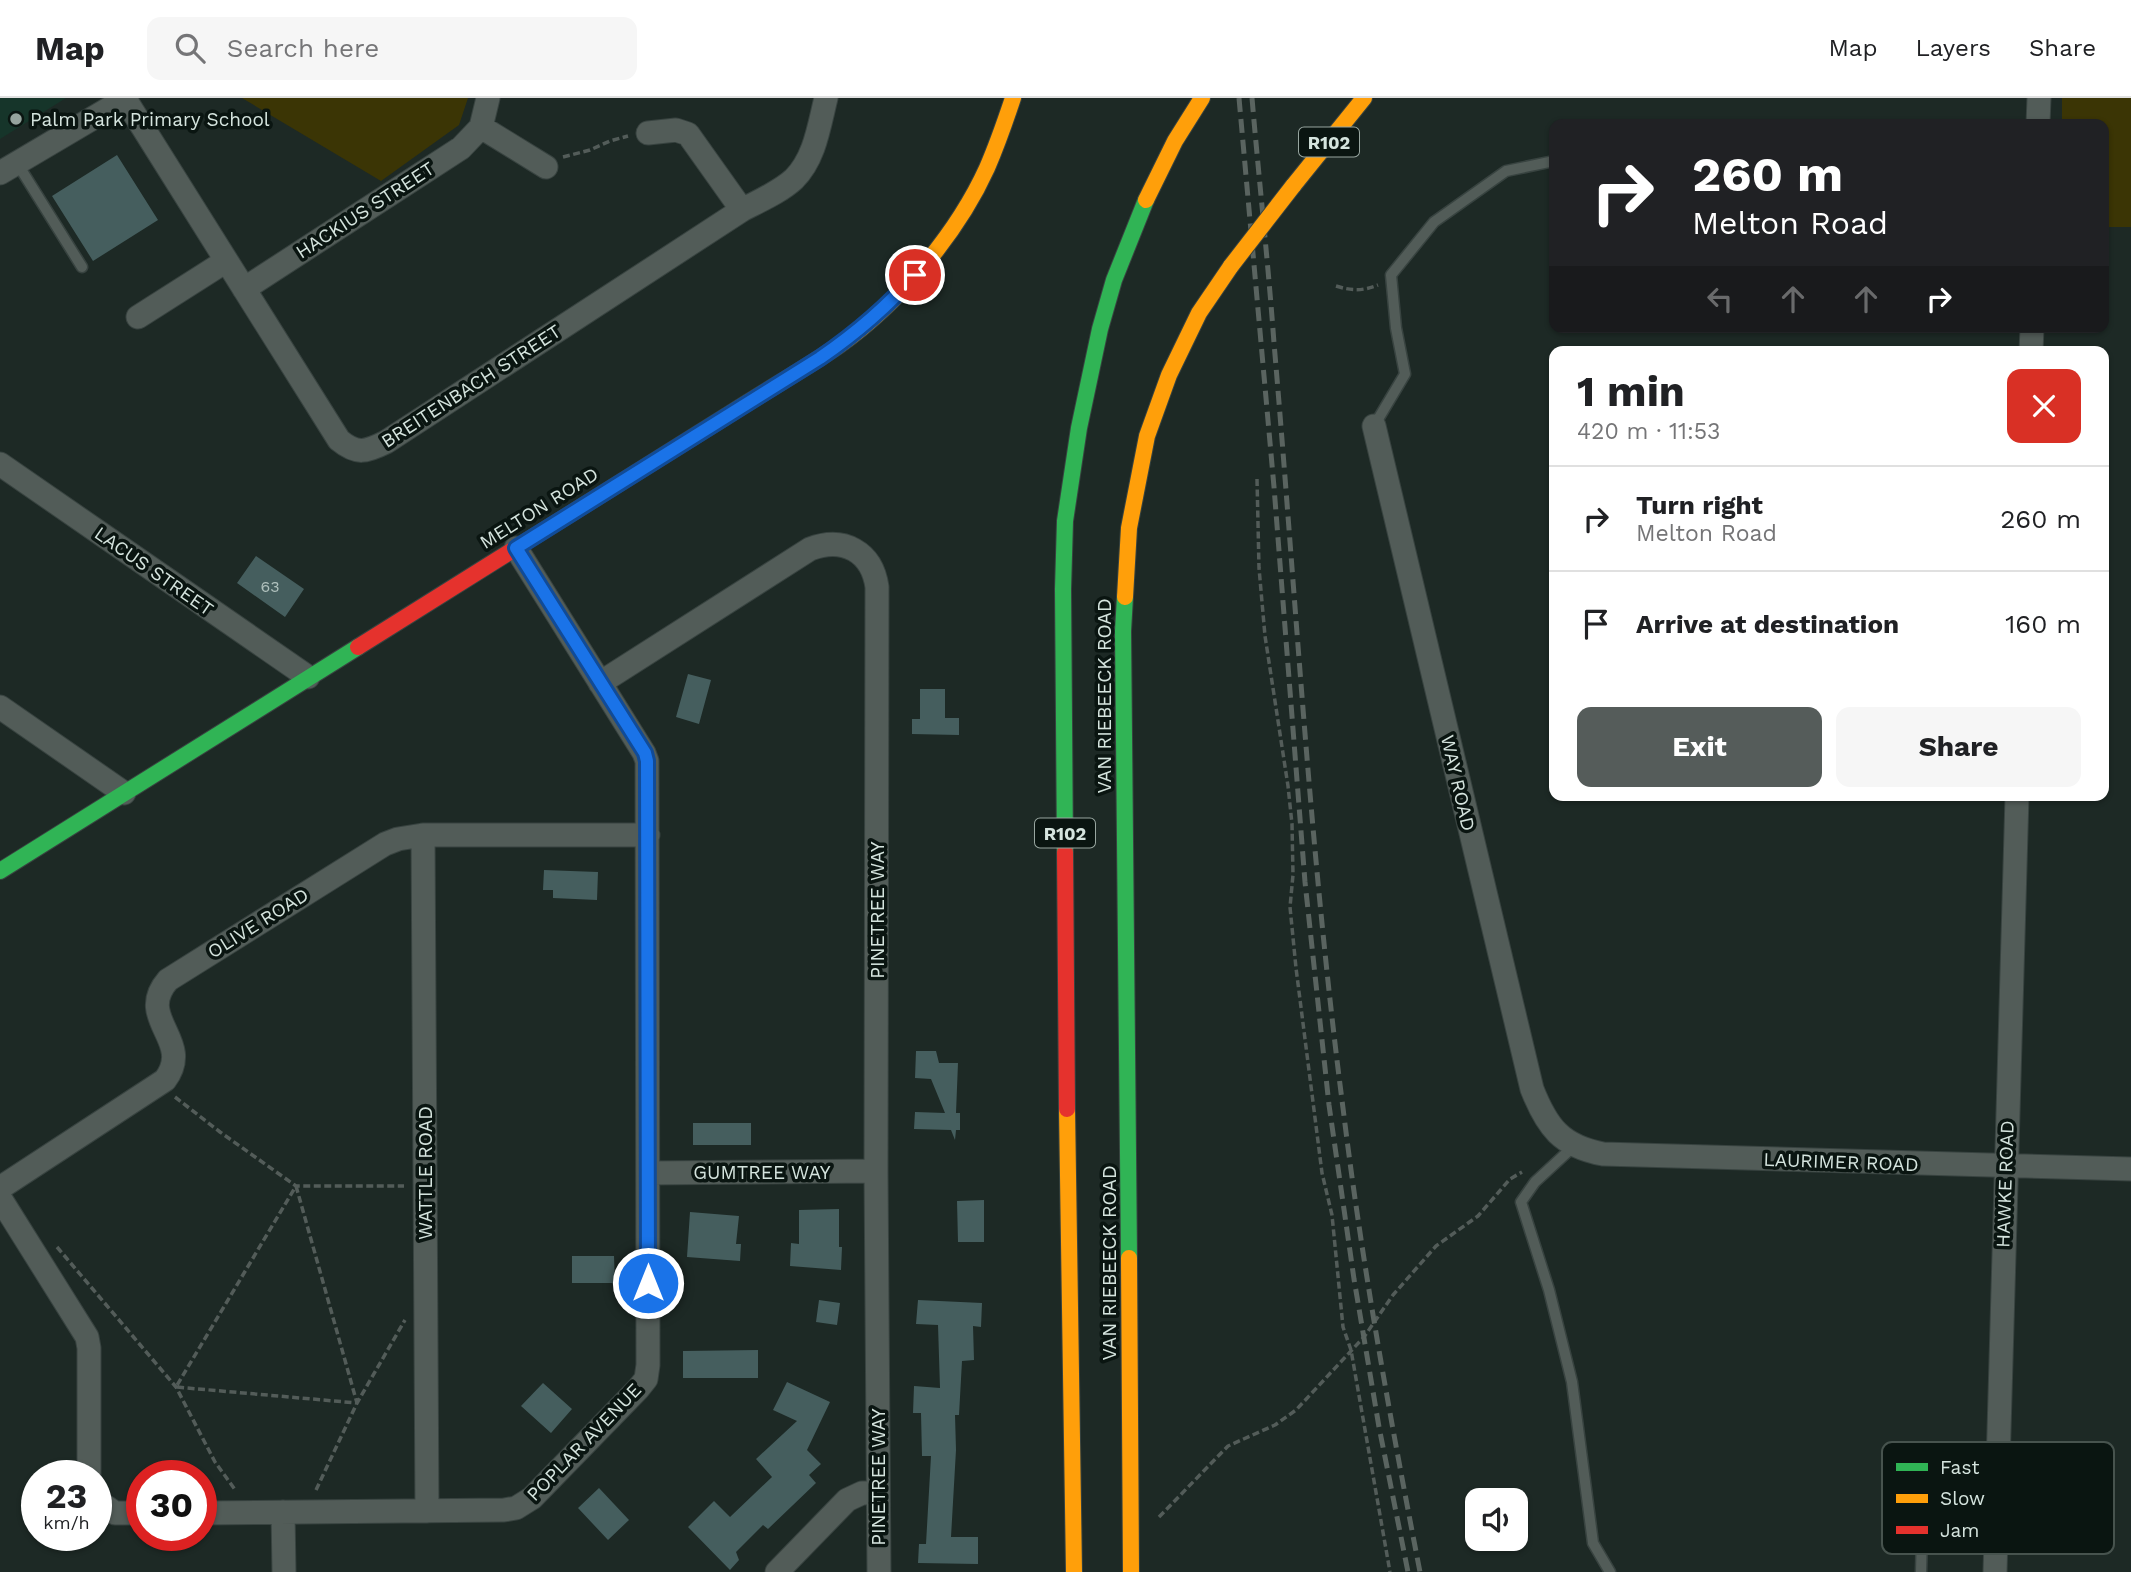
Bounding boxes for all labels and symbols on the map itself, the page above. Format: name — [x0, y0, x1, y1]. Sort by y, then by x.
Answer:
place label: Palm Park Primary School — [30, 108, 270, 131]
marker: Palm Park Primary School — [8, 111, 24, 127]
road number: R102 — [1299, 127, 1359, 156]
street label: HACKIUS STREET — [291, 157, 439, 263]
pin — [885, 245, 945, 305]
street label: BREITENBACH STREET — [377, 319, 565, 453]
street label: MELTON ROAD — [475, 462, 603, 554]
street label: LACUS STREET — [90, 521, 218, 621]
house number: 63 — [260, 577, 280, 596]
street label: VAN RIEBEECK ROAD — [1093, 598, 1116, 794]
street label: WAY ROAD — [1436, 733, 1480, 833]
road number: R102 — [1035, 818, 1095, 848]
street label: PINETREE WAY — [866, 841, 889, 979]
street label: OLIVE ROAD — [203, 883, 313, 963]
street label: WATTLE ROAD — [414, 1106, 437, 1240]
street label: HAWKE ROAD — [1991, 1120, 2019, 1248]
street label: LAURIMER ROAD — [1763, 1148, 1919, 1176]
street label: GUMTREE WAY — [693, 1161, 831, 1184]
street label: VAN RIEBEECK ROAD — [1098, 1165, 1121, 1361]
position arrow — [611, 1246, 685, 1320]
street label: POPLAR AVENUE — [522, 1378, 646, 1506]
street label: PINETREE WAY — [867, 1408, 890, 1546]
legend — [1882, 1442, 2114, 1554]
text: Fast — [1940, 1456, 1979, 1479]
speed limit sign: 30 — [126, 1460, 217, 1551]
text: Slow — [1940, 1487, 1985, 1510]
text: Jam — [1940, 1519, 1979, 1542]

